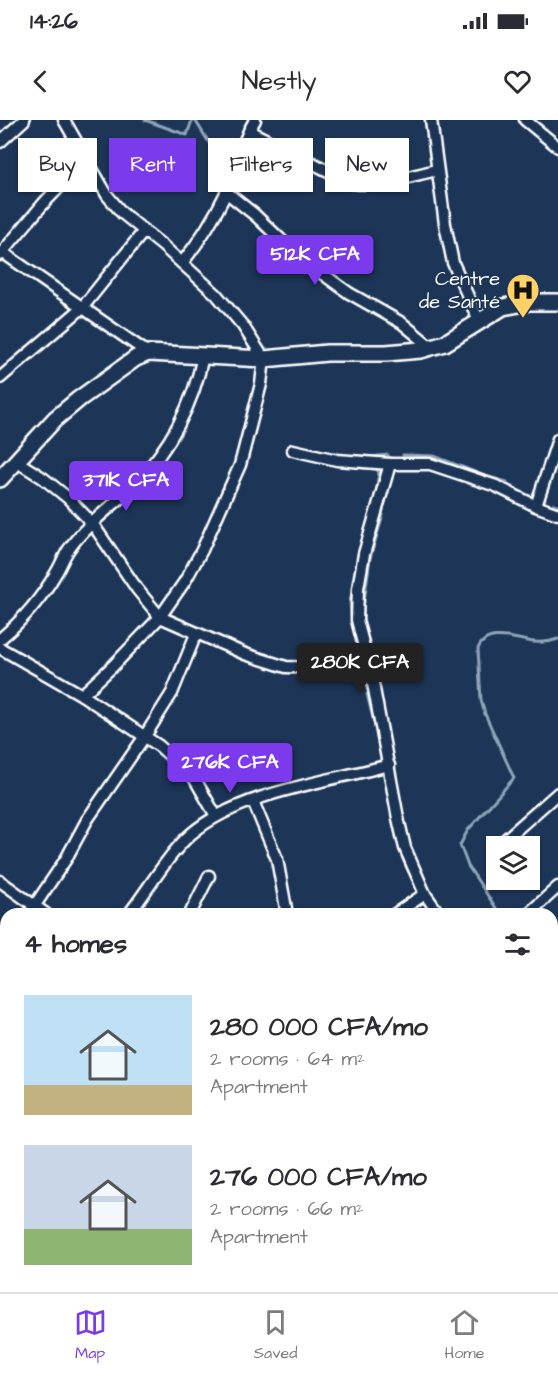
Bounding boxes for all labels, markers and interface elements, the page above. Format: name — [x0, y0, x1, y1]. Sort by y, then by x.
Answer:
text: 14:26 — [30, 6, 78, 37]
text: Nestly — [241, 62, 317, 100]
icon: back — [24, 65, 57, 98]
icon: heart — [501, 65, 534, 98]
chip: Buy — [18, 138, 97, 192]
chip: Rent — [109, 138, 196, 192]
chip: Filters — [208, 138, 313, 192]
chip: New — [325, 138, 409, 192]
pin: 512K CFA — [253, 235, 377, 286]
text: 512K CFA — [270, 240, 360, 268]
place label: Centre de Santé — [419, 265, 500, 316]
hospital icon: Centre de Santé — [505, 272, 541, 319]
pin: 371K CFA — [64, 461, 188, 512]
text: 371K CFA — [83, 466, 169, 494]
pin: 280K CFA — [298, 643, 422, 694]
text: 280K CFA — [311, 648, 409, 676]
pin: 276K CFA — [168, 743, 292, 794]
text: 276K CFA — [181, 748, 279, 776]
map controls — [486, 836, 540, 890]
button: layers — [486, 836, 540, 890]
text: 4 homes — [24, 926, 127, 962]
icon: filters — [501, 928, 534, 961]
text: 280 000 CFA/mo — [210, 1009, 428, 1045]
icon: home — [72, 1019, 144, 1091]
text: 2 rooms · 64 m² — [210, 1045, 365, 1073]
text: Apartment — [210, 1073, 308, 1101]
text: 276 000 CFA/mo — [210, 1159, 427, 1195]
icon: home — [72, 1169, 144, 1241]
text: 2 rooms · 66 m² — [210, 1195, 364, 1223]
text: Apartment — [210, 1223, 308, 1251]
tab: Map — [74, 1306, 107, 1364]
tab: Saved — [254, 1306, 297, 1364]
tab: Home — [445, 1306, 484, 1364]

